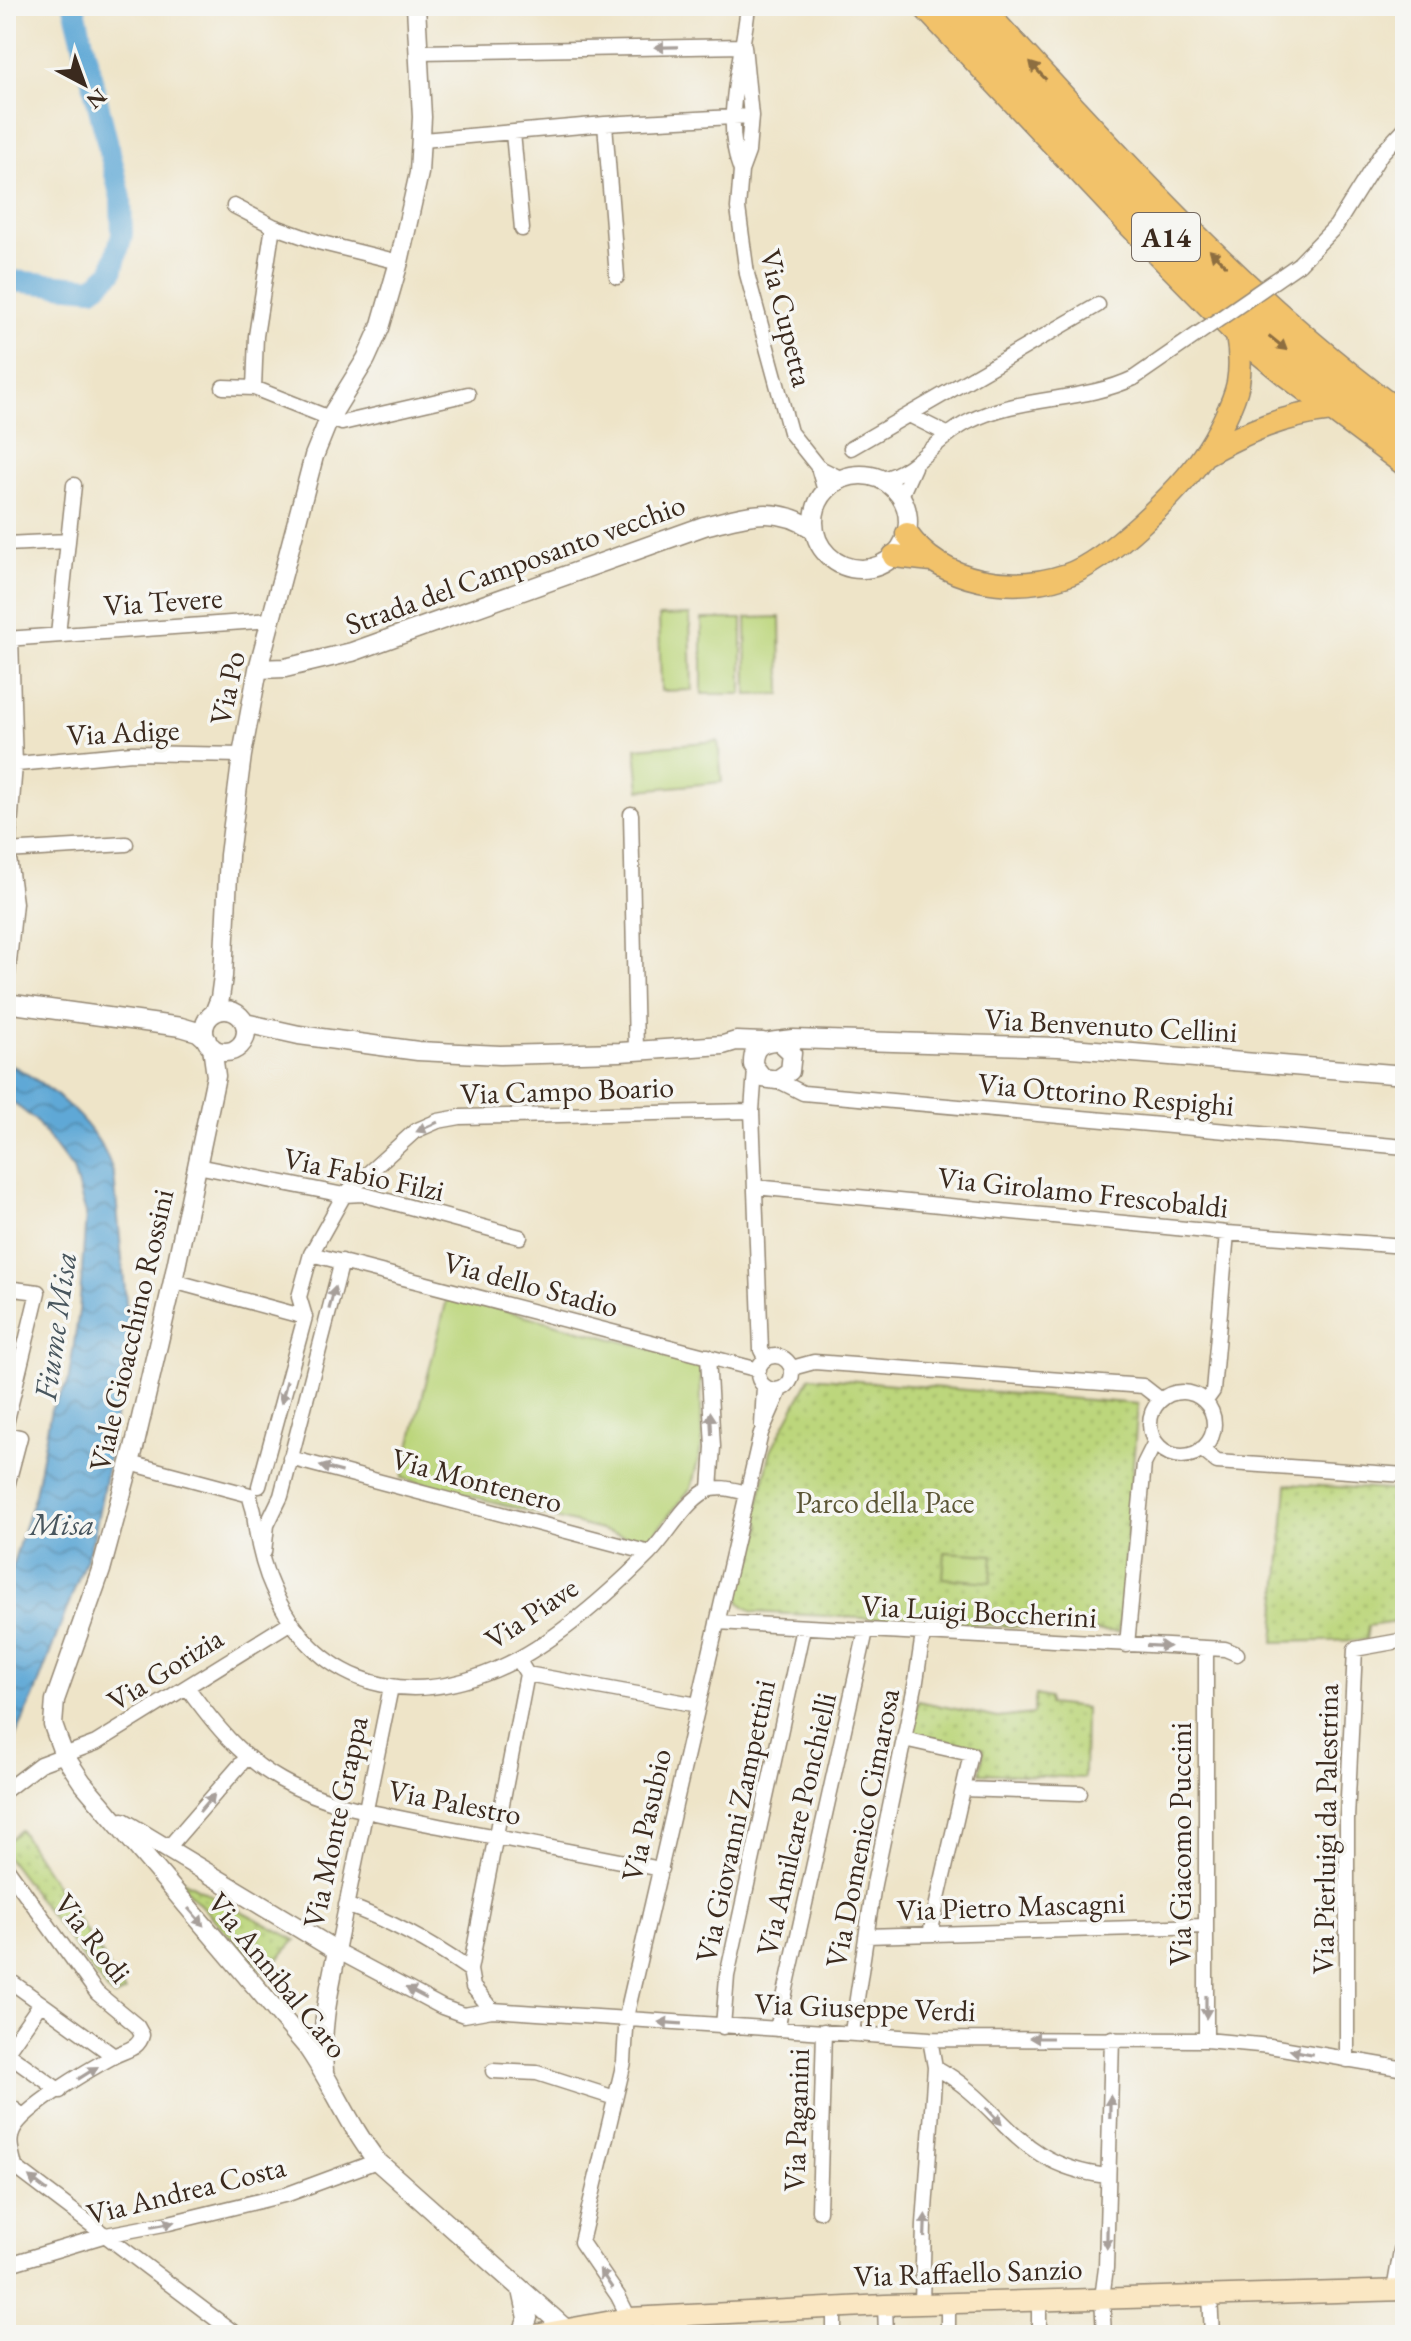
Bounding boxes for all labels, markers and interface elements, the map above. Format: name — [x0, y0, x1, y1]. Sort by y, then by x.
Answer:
one-way arrow — [653, 41, 678, 54]
north arrow — [44, 44, 124, 124]
one-way arrow — [1029, 62, 1047, 81]
text: N — [80, 82, 113, 116]
road number: A14 — [1132, 213, 1200, 261]
street label: Via Cupetta — [751, 245, 823, 391]
one-way arrow — [1209, 249, 1228, 268]
one-way arrow — [1267, 334, 1288, 351]
street label: Strada del Camposanto vecchio — [340, 484, 690, 644]
street label: Via Tevere — [102, 577, 224, 625]
street label: Via Po — [200, 647, 254, 729]
street label: Via Adige — [66, 710, 180, 754]
street label: Via Benvenuto Cellini — [984, 999, 1238, 1051]
street label: Via Ottorino Respighi — [976, 1063, 1236, 1125]
street label: Via Campo Boario — [459, 1067, 675, 1113]
one-way arrow — [415, 1120, 438, 1133]
street label: Via Fabio Filzi — [280, 1138, 448, 1210]
street label: Via Girolamo Frescobaldi — [936, 1157, 1230, 1227]
street label: Viale Gioacchino Rossini — [80, 1185, 182, 1475]
street label: Via dello Stadio — [439, 1242, 623, 1326]
water label: Fiume Misa — [24, 1249, 86, 1404]
one-way arrow — [326, 1285, 338, 1310]
one-way arrow — [278, 1379, 290, 1404]
one-way arrow — [705, 1410, 718, 1435]
street label: Via Montenero — [387, 1438, 567, 1522]
one-way arrow — [319, 1462, 344, 1474]
park label: Parco della Pace — [795, 1483, 975, 1522]
water label: Misa — [27, 1503, 95, 1545]
street label: Via Piave — [477, 1568, 585, 1658]
street label: Via Luigi Boccherini — [860, 1585, 1098, 1637]
street label: Via Gorizia — [100, 1618, 230, 1720]
one-way arrow — [1146, 1640, 1171, 1653]
street label: Via Giovanni Zampettini — [686, 1676, 784, 1966]
street label: Via Pierluigi da Palestrina — [1303, 1683, 1347, 1975]
street label: Via Domenico Cimarosa — [816, 1685, 908, 1971]
street label: Via Amilcare Ponchielli — [747, 1688, 845, 1960]
street label: Via Monte Grappa — [294, 1713, 376, 1931]
street label: Via Giacomo Puccini — [1161, 1722, 1200, 1966]
street label: Via Pasubio — [612, 1745, 680, 1885]
street label: Via Palestro — [385, 1770, 525, 1834]
one-way arrow — [198, 1793, 215, 1813]
street label: Via Pietro Mascagni — [896, 1883, 1126, 1929]
street label: Via Annibal Caro — [199, 1884, 357, 2066]
street label: Via Rodi — [46, 1885, 140, 1991]
one-way arrow — [187, 1907, 205, 1927]
street label: Via Giuseppe Verdi — [754, 1984, 976, 2030]
one-way arrow — [405, 1986, 427, 2000]
one-way arrow — [1200, 1995, 1212, 2020]
one-way arrow — [657, 2016, 682, 2029]
one-way arrow — [1028, 2032, 1053, 2044]
one-way arrow — [1288, 2045, 1313, 2057]
street label: Via Paganini — [774, 2048, 818, 2192]
one-way arrow — [77, 2066, 99, 2080]
one-way arrow — [1104, 2094, 1116, 2119]
one-way arrow — [985, 2106, 1003, 2125]
street label: Via Andrea Costa — [83, 2146, 290, 2234]
one-way arrow — [28, 2177, 49, 2193]
one-way arrow — [918, 2213, 931, 2238]
one-way arrow — [150, 2218, 175, 2230]
one-way arrow — [1100, 2225, 1113, 2250]
street label: Via Raffaello Sanzio — [853, 2249, 1083, 2295]
one-way arrow — [599, 2269, 614, 2290]

